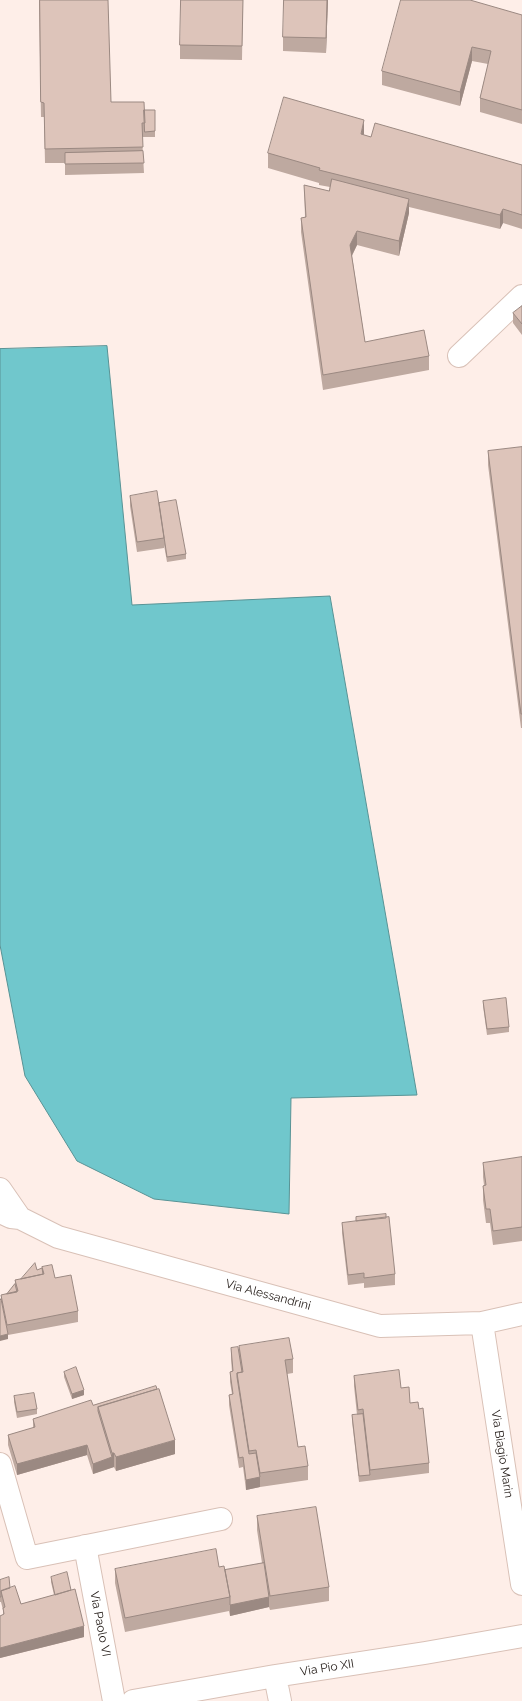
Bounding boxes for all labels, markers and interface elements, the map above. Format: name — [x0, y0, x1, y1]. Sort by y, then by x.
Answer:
street label: Via Alessandrini — [224, 1277, 312, 1313]
street label: Via Biagio Marin — [488, 1409, 516, 1499]
street label: Via Paolo VI — [87, 1590, 113, 1658]
street label: Via Pio XII — [299, 1657, 355, 1679]

